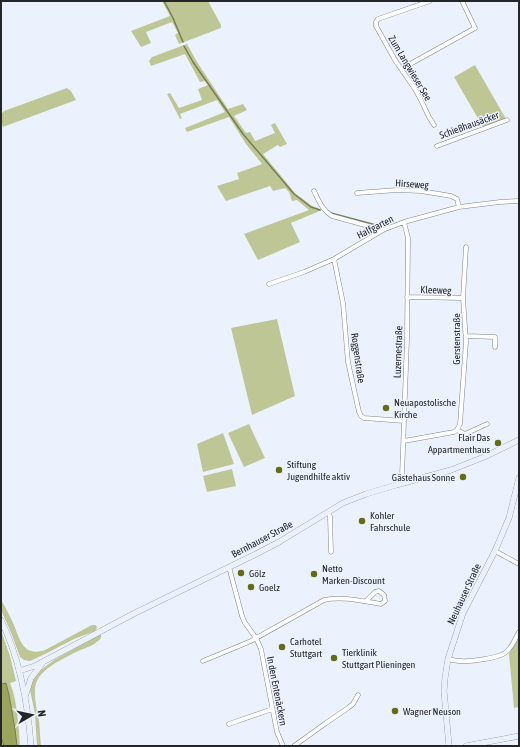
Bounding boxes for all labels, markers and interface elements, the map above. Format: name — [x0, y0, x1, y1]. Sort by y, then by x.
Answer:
street label: Zum Langwieser See — [386, 33, 434, 103]
street label: Schießhausäcker — [438, 109, 501, 141]
street label: Hirseweg — [395, 177, 430, 191]
street label: Halfgarten — [355, 213, 395, 241]
street label: Kleeweg — [420, 284, 452, 296]
street label: Gerstenstraße — [451, 313, 462, 365]
street label: Luzernestraße — [392, 325, 404, 378]
street label: Roggenstraße — [349, 332, 367, 384]
place label: Neuapostolische Kirche — [394, 397, 456, 420]
marker: Neuapostolische Kirche — [381, 403, 391, 413]
place label: Flair Das Appartmenthaus — [428, 432, 490, 455]
marker: Flair Das Appartmenthaus — [493, 438, 503, 448]
place label: Stiftung Jugendhilfe aktiv — [287, 459, 350, 482]
marker: Stiftung Jugendhilfe aktiv — [274, 465, 284, 475]
place label: Gästehaus Sonne — [392, 472, 455, 483]
marker: Gästehaus Sonne — [458, 472, 468, 482]
place label: Kohler Fahrschule — [370, 510, 411, 533]
marker: Kohler Fahrschule — [357, 516, 367, 526]
street label: Bernhauser Straße — [230, 518, 295, 560]
street label: Neuhauser Straße — [445, 561, 483, 626]
place label: Netto Marken-Discount — [322, 563, 385, 586]
marker: Gölz — [236, 568, 246, 578]
place label: Gölz — [249, 568, 266, 579]
marker: Netto Marken-Discount — [309, 569, 319, 579]
marker: Goelz — [246, 582, 256, 592]
place label: Goelz — [259, 582, 280, 593]
place label: Carhotel Stuttgart — [290, 636, 322, 659]
marker: Carhotel Stuttgart — [277, 642, 287, 652]
place label: Tierklinik Stuttgart Plieningen — [342, 647, 416, 670]
marker: Tierklinik Stuttgart Plieningen — [329, 653, 339, 663]
street label: In den Entenäckern — [265, 655, 289, 727]
north arrow — [12, 695, 52, 735]
marker: Wagner Neuson — [390, 706, 400, 716]
place label: Wagner Neuson — [403, 706, 461, 717]
text: N — [35, 709, 48, 718]

